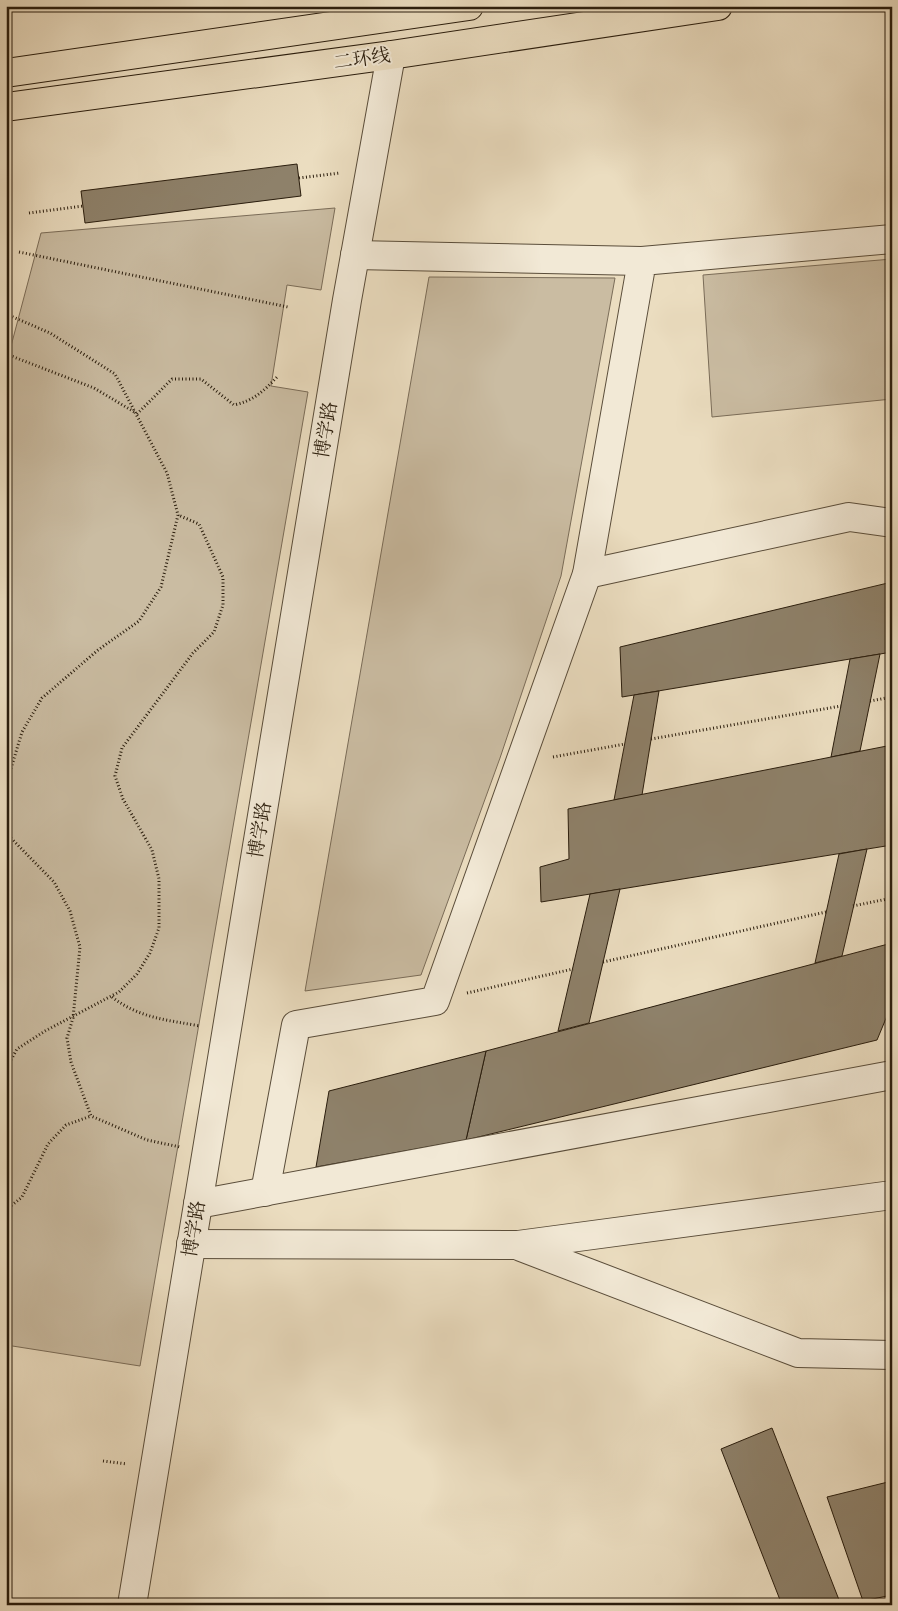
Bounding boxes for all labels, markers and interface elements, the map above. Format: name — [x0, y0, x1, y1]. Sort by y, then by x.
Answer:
street label: 二环线 — [332, 43, 392, 75]
street label: 博学路 — [310, 400, 342, 460]
street label: 博学路 — [244, 800, 276, 860]
street label: 博学路 — [178, 1199, 210, 1259]

